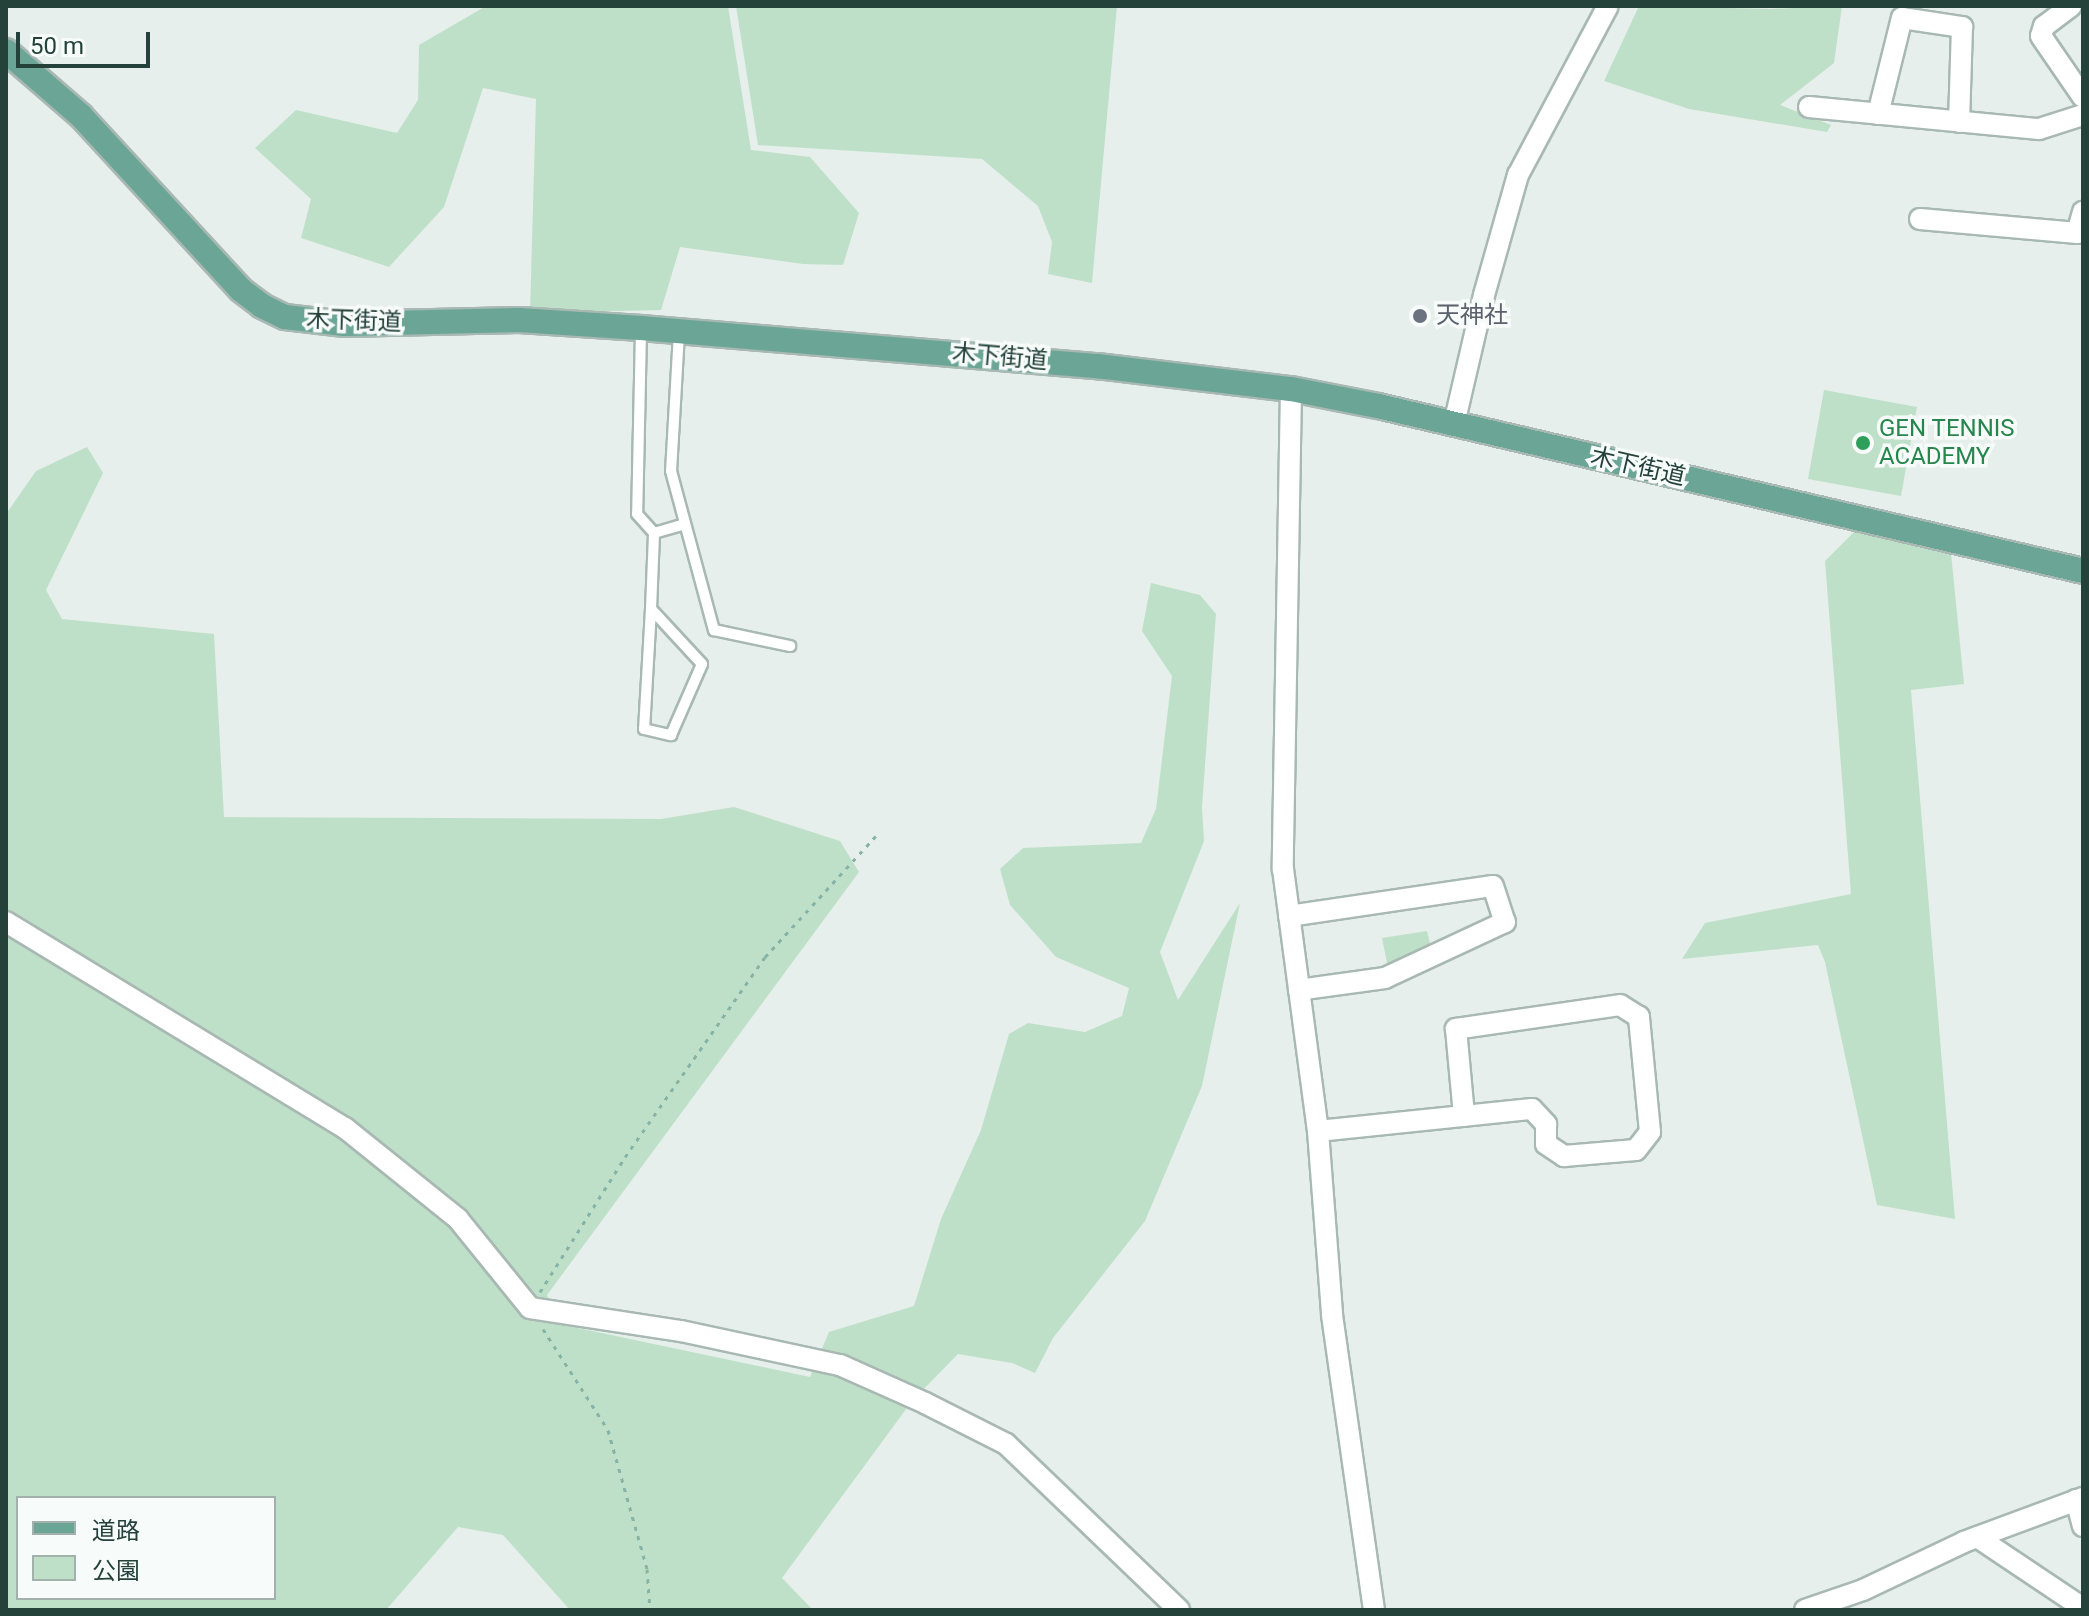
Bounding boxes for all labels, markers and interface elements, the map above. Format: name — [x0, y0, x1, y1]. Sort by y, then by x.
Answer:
scale bar — [20, 16, 154, 66]
text: 50 m — [30, 32, 84, 60]
place label: 天神社 — [1436, 302, 1508, 330]
street label: 木下街道 — [306, 305, 402, 337]
marker: 天神社 — [1411, 307, 1429, 325]
street label: 木下街道 — [951, 338, 1049, 376]
place label: GEN TENNIS ACADEMY — [1879, 415, 2015, 471]
marker: GEN TENNIS ACADEMY — [1854, 434, 1872, 452]
street label: 木下街道 — [1588, 442, 1688, 492]
legend — [16, 1496, 276, 1600]
text: 道路 — [92, 1517, 140, 1545]
text: 公園 — [92, 1557, 140, 1585]

